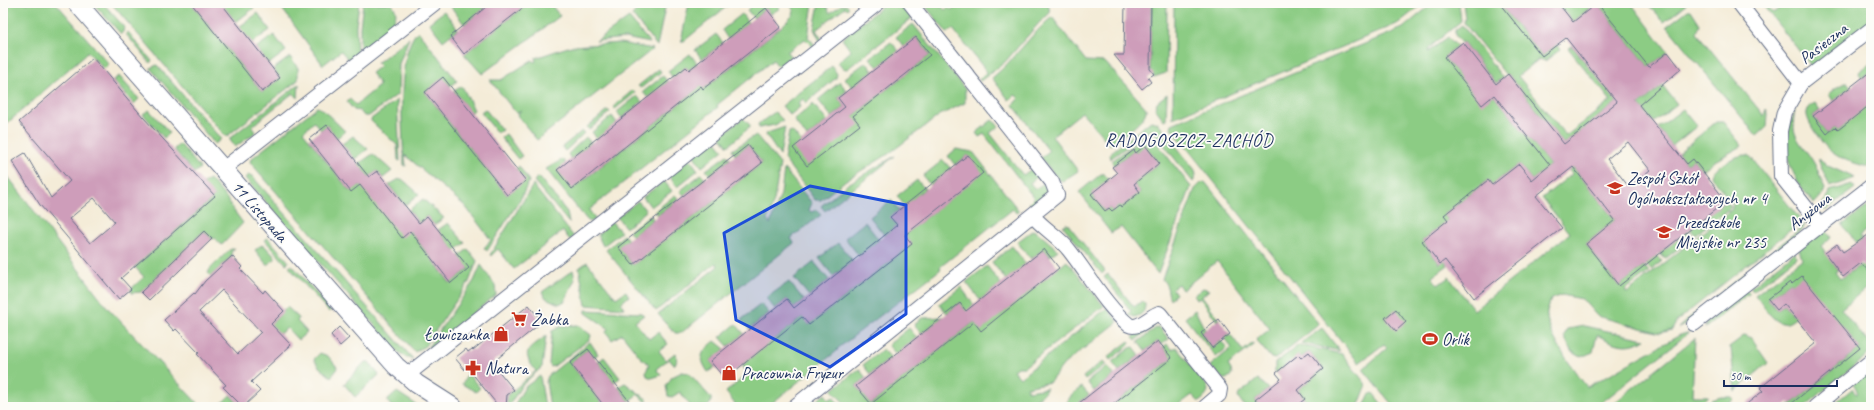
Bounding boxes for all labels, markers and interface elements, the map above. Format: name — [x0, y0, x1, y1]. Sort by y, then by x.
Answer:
street label: Pasieczna — [1795, 17, 1853, 69]
district label: RADOGOSZCZ-ZACHÓD — [1105, 129, 1274, 151]
place label: Zespół Szkół Ogólnokształcących nr 4 — [1627, 168, 1769, 209]
street label: 11 Listopada — [227, 176, 293, 248]
school or university icon: Zespół Szkół Ogólnokształcących nr 4 — [1606, 179, 1624, 197]
street label: Anyżowa — [1784, 187, 1836, 235]
place label: Przedszkole Miejskie nr 235 — [1676, 212, 1768, 253]
school or university icon: Przedszkole Miejskie nr 235 — [1655, 223, 1673, 241]
place label: Żabka — [531, 309, 569, 330]
supermarket icon: Żabka — [510, 310, 528, 328]
place label: Łowiczanka — [424, 324, 491, 345]
shop icon: Łowiczanka — [492, 325, 510, 343]
place label: Orlik — [1442, 329, 1471, 350]
sports icon: Orlik — [1421, 330, 1439, 348]
place label: Natura — [485, 358, 530, 379]
pharmacy icon: Natura — [464, 359, 482, 377]
scale bar — [1724, 362, 1837, 388]
place label: Pracownia Fryzur — [741, 363, 845, 384]
shop icon: Pracownia Fryzur — [720, 364, 738, 382]
text: 50 m — [1730, 368, 1752, 384]

